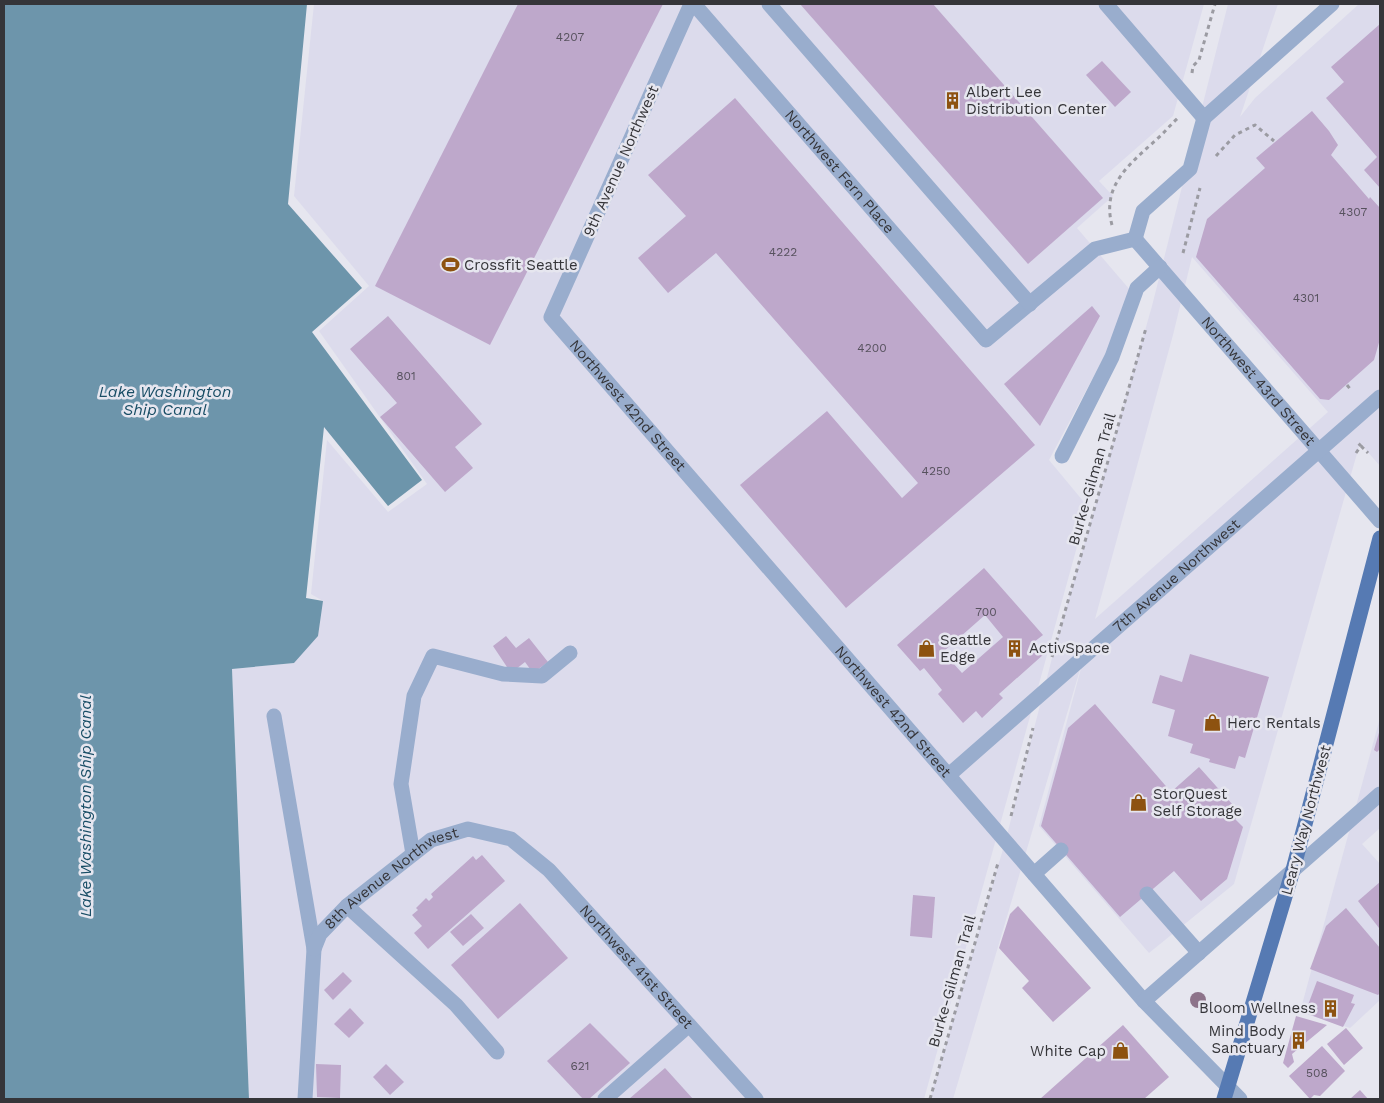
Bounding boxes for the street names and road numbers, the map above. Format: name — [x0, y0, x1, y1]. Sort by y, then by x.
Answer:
street label: 9th Avenue Northwest — [579, 82, 663, 239]
street label: Northwest Fern Place — [781, 106, 898, 237]
street label: Northwest 43rd Street — [1197, 313, 1320, 450]
street label: Northwest 42nd Street — [566, 336, 690, 475]
street label: Burke-Gilman Trail — [1064, 410, 1120, 547]
street label: 7th Avenue Northwest — [1109, 515, 1244, 636]
street label: Northwest 42nd Street — [831, 642, 955, 782]
street label: Leary Way Northwest — [1277, 742, 1335, 897]
street label: 8th Avenue Northwest — [320, 823, 461, 933]
street label: Northwest 41st Street — [576, 901, 697, 1033]
street label: Burke-Gilman Trail — [924, 912, 980, 1049]

